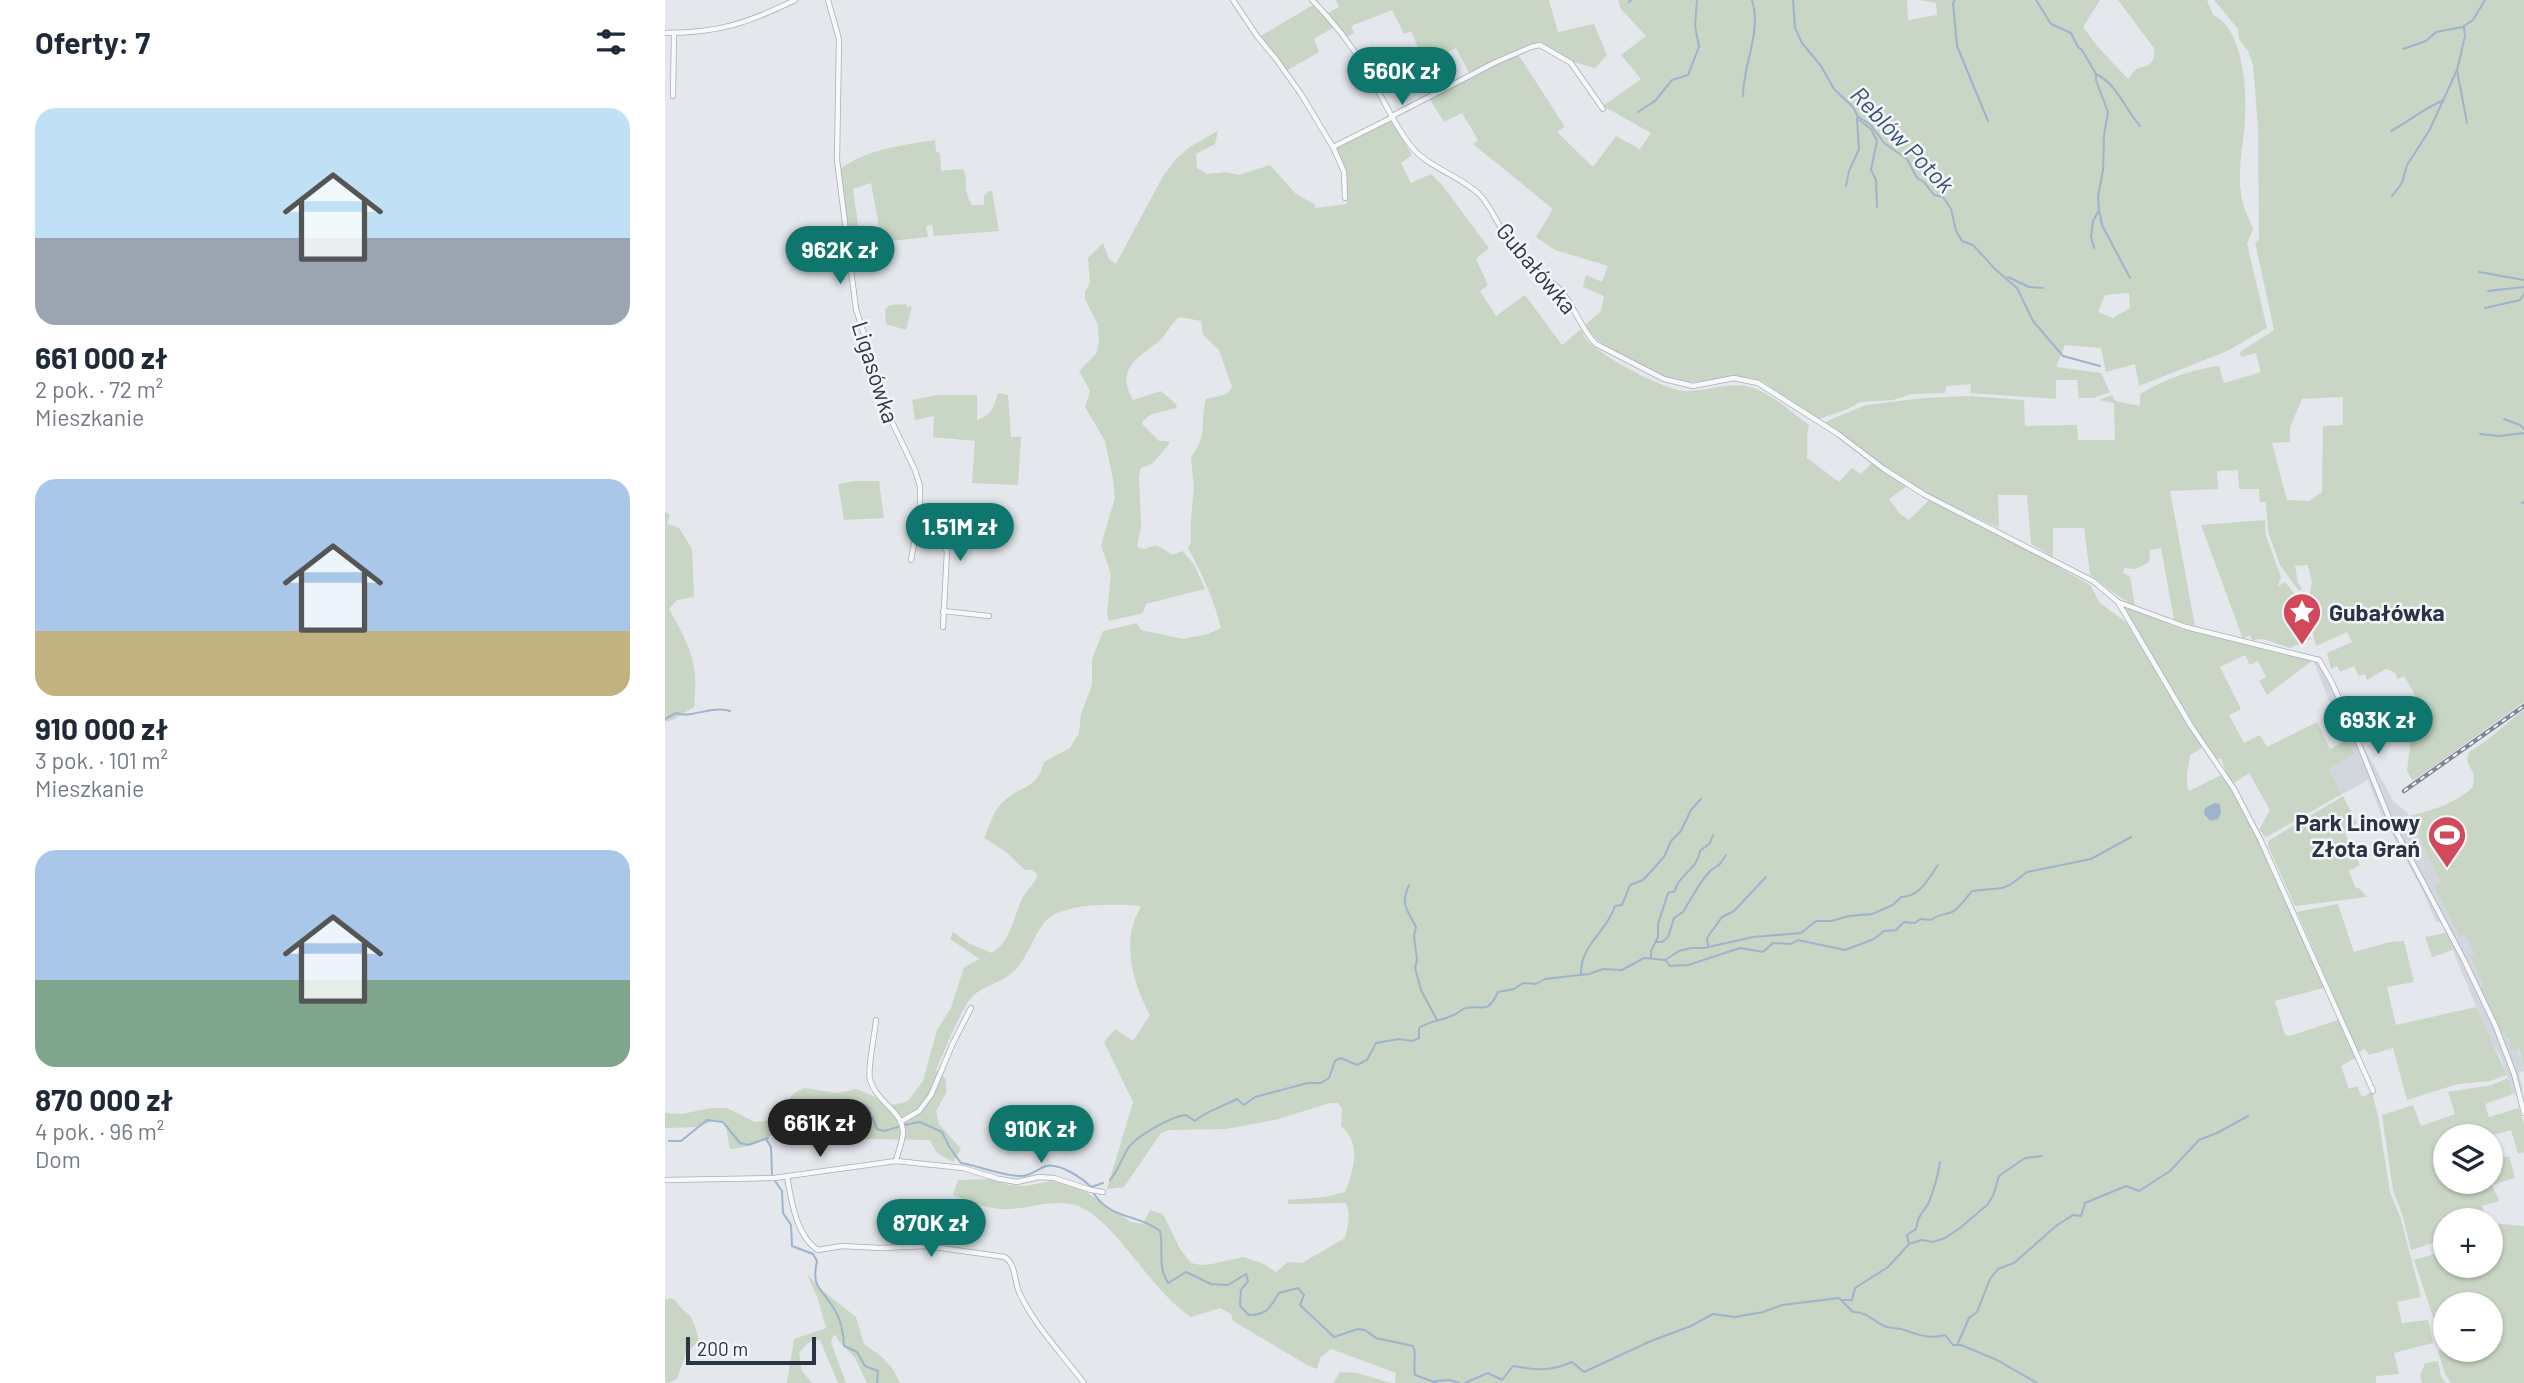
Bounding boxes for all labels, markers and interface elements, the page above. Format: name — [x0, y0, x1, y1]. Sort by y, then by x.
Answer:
icon: filters — [592, 23, 630, 61]
text: Oferty: 7 — [35, 24, 150, 60]
pin: 560K zł — [1337, 48, 1467, 107]
text: 560K zł — [1363, 56, 1441, 84]
water label: Reblów Potok — [1845, 80, 1961, 198]
icon: home — [270, 154, 396, 280]
street label: Gubałówka — [1491, 217, 1583, 319]
pin: 962K zł — [775, 226, 905, 286]
text: 962K zł — [801, 235, 879, 263]
street label: Ligasówka — [846, 317, 906, 427]
text: 661 000 zł — [35, 339, 168, 375]
text: 2 pok. · 72 m² — [35, 375, 163, 403]
text: Mieszkanie — [35, 403, 144, 431]
pin: 1.51M zł — [888, 504, 1032, 563]
text: 1.51M zł — [922, 512, 998, 540]
icon: home — [270, 525, 396, 651]
place icon: Gubałówka — [2281, 591, 2323, 646]
place label: Gubałówka — [2329, 598, 2445, 626]
pin: 693K zł — [2313, 696, 2443, 756]
text: 693K zł — [2340, 705, 2416, 733]
text: 910 000 zł — [35, 710, 168, 746]
text: 3 pok. · 101 m² — [35, 746, 168, 774]
text: Mieszkanie — [35, 774, 144, 802]
place label: Park Linowy Złota Grań — [2295, 808, 2420, 862]
sports icon: Park Linowy Złota Grań — [2426, 814, 2468, 869]
icon: home — [270, 896, 396, 1022]
text: 870 000 zł — [35, 1081, 173, 1117]
pin: 661K zł — [755, 1100, 885, 1159]
pin: 910K zł — [976, 1106, 1106, 1165]
text: 661K zł — [784, 1108, 856, 1136]
text: 910K zł — [1005, 1114, 1077, 1142]
text: 4 pok. · 96 m² — [35, 1117, 164, 1145]
map controls — [2433, 1124, 2503, 1362]
button: layers — [2433, 1124, 2503, 1194]
text: Dom — [35, 1145, 81, 1173]
pin: 870K zł — [866, 1200, 996, 1259]
text: 870K zł — [893, 1208, 969, 1236]
button: + — [2433, 1208, 2503, 1278]
button: − — [2433, 1292, 2503, 1362]
scale bar — [686, 1334, 815, 1366]
text: 200 m — [697, 1337, 748, 1360]

